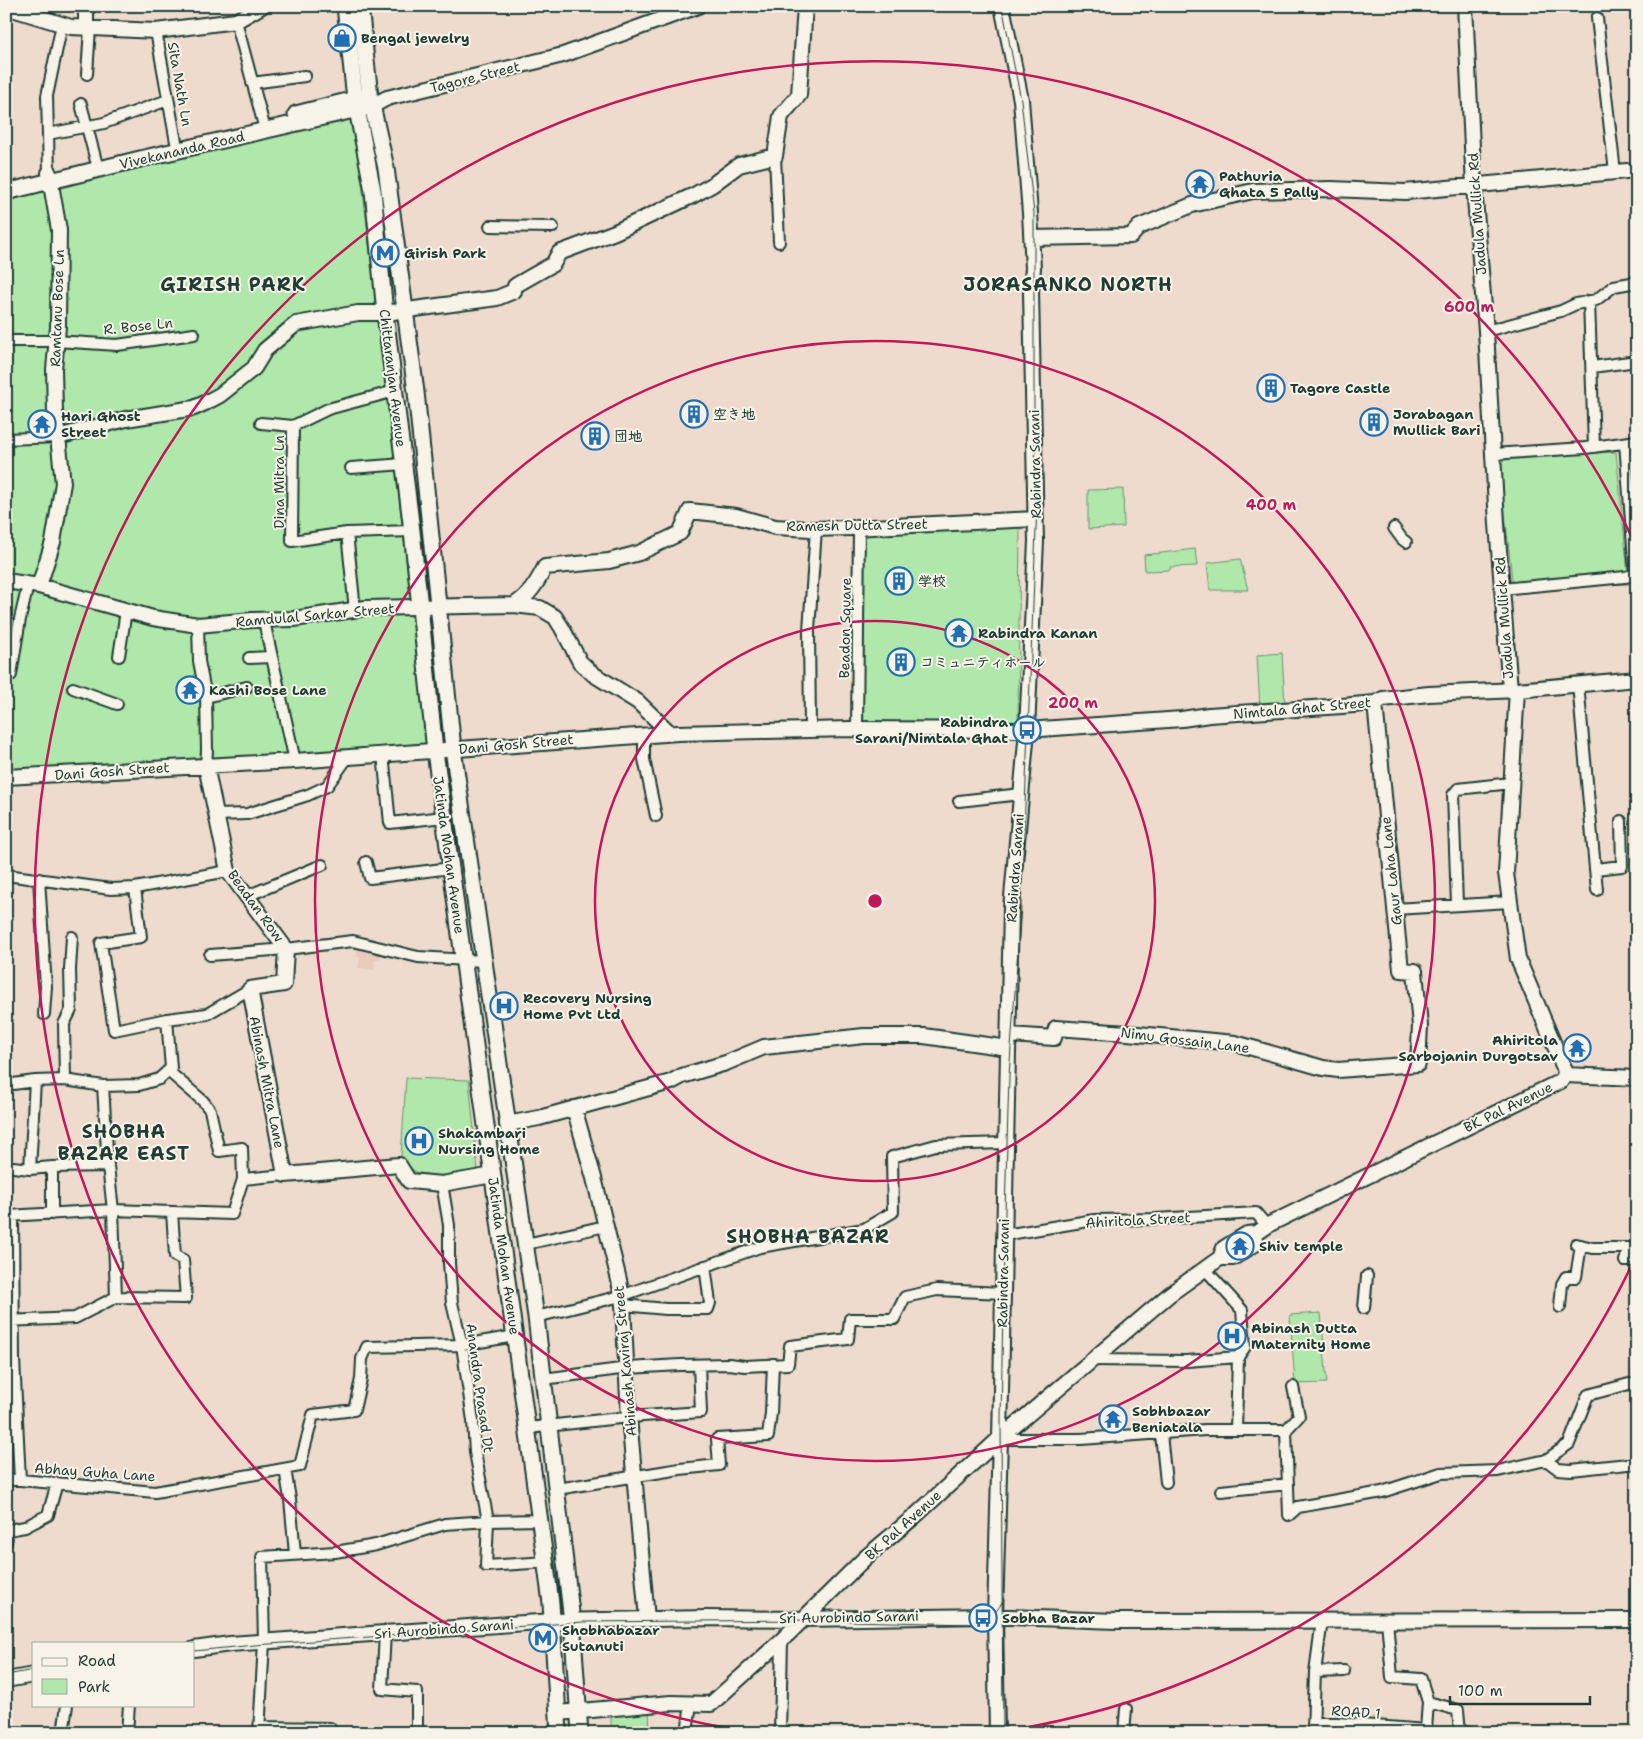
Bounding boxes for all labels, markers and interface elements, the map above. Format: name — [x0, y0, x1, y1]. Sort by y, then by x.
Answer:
shop icon: Bengal jewelry — [327, 23, 357, 53]
place label: Bengal jewelry — [361, 29, 470, 47]
street label: Sita Nath Ln — [164, 40, 196, 128]
street label: Tagore Street — [428, 57, 522, 97]
street label: Vivekananda Road — [118, 127, 247, 173]
street label: Jadula Mullick Rd — [1464, 152, 1490, 276]
place label: Pathuria Ghata 5 Pally — [1219, 167, 1319, 201]
temple icon: Pathuria Ghata 5 Pally — [1185, 169, 1215, 199]
metro station icon: Girish Park — [370, 238, 400, 268]
place label: Girish Park — [404, 244, 487, 262]
street label: Ramtanu Bose Ln — [46, 248, 68, 367]
district label: GIRISH PARK — [160, 272, 306, 297]
district label: JORASANKO NORTH — [963, 272, 1173, 297]
text: 600 m — [1444, 297, 1494, 317]
street label: Chittaranjan Avenue — [376, 308, 410, 448]
street label: R. Bose Ln — [102, 313, 174, 339]
building icon: Tagore Castle — [1256, 373, 1286, 403]
place label: Tagore Castle — [1290, 379, 1390, 397]
building icon: 空き地 — [679, 399, 709, 429]
place label: 空き地 — [713, 405, 755, 423]
place label: Jorabagan Mullick Bari — [1393, 405, 1480, 439]
place label: Hari Ghost Street — [61, 407, 141, 441]
building icon: Jorabagan Mullick Bari — [1359, 407, 1389, 437]
temple icon: Hari Ghost Street — [27, 409, 57, 439]
street label: Rabindra Sarani — [1025, 409, 1045, 519]
building icon: 団地 — [580, 421, 610, 451]
place label: 団地 — [614, 427, 642, 445]
street label: Dina Mitra Ln — [270, 435, 288, 529]
text: 400 m — [1246, 495, 1296, 515]
street label: Ramesh Dutta Street — [786, 515, 928, 535]
street label: Jadula Mullick Rd — [1491, 556, 1517, 680]
building icon: 学校 — [884, 566, 914, 596]
place label: 学校 — [918, 572, 946, 590]
street label: Beadon Square — [835, 577, 855, 679]
street label: Ramdulal Sarkar Street — [235, 599, 395, 631]
temple icon: Rabindra Kanan — [944, 618, 974, 648]
place label: Rabindra Kanan — [978, 624, 1098, 642]
building icon: コミュニティホール — [886, 647, 916, 677]
place label: コミュニティホール — [920, 653, 1046, 671]
temple icon: Kashi Bose Lane — [175, 675, 205, 705]
place label: Kashi Bose Lane — [209, 681, 327, 699]
text: 200 m — [1048, 693, 1098, 713]
street label: Nimtala Ghat Street — [1232, 693, 1372, 723]
place label: Rabindra Sarani/Nimtala Ghat — [855, 713, 1008, 747]
bus stop icon: Rabindra Sarani/Nimtala Ghat — [1012, 715, 1042, 745]
street label: Dani Gosh Street — [458, 730, 574, 758]
street label: Dani Gosh Street — [54, 758, 170, 784]
street label: Jatinda Mohan Avenue — [429, 775, 469, 935]
street label: Rabindra Sarani — [1002, 813, 1028, 923]
street label: Gaur Laha Lane — [1376, 816, 1406, 926]
street label: Beadan Row — [224, 866, 288, 946]
centre of rings — [866, 892, 884, 910]
place label: Recovery Nursing Home Pvt Ltd — [523, 989, 652, 1023]
hospital icon: Recovery Nursing Home Pvt Ltd — [489, 991, 519, 1021]
street label: Abinash Mitra Lane — [245, 1014, 289, 1150]
street label: Nimu Gossain Lane — [1119, 1023, 1251, 1057]
place label: Ahiritola Sarbojanin Durgotsav — [1399, 1031, 1558, 1065]
temple icon: Ahiritola Sarbojanin Durgotsav — [1562, 1033, 1592, 1063]
street label: BK Pal Avenue — [1461, 1078, 1555, 1136]
district label: SHOBHA BAZAR EAST — [58, 1119, 190, 1166]
place label: Shakambari Nursing Home — [438, 1124, 540, 1158]
hospital icon: Shakambari Nursing Home — [404, 1126, 434, 1156]
street label: Jatinda Mohan Avenue — [484, 1176, 524, 1336]
street label: Ahiritola Street — [1085, 1208, 1191, 1232]
street label: Rabindra Sarani — [993, 1218, 1013, 1328]
district label: SHOBHA BAZAR — [726, 1224, 890, 1249]
temple icon: Shiv temple — [1225, 1231, 1255, 1261]
place label: Shiv temple — [1259, 1237, 1343, 1255]
street label: Abinash Kaviraj Street — [609, 1285, 641, 1437]
place label: Abinash Dutta Maternity Home — [1251, 1319, 1371, 1353]
hospital icon: Abinash Dutta Maternity Home — [1217, 1321, 1247, 1351]
street label: Anandra Prasad Dt — [462, 1322, 498, 1454]
place label: Sobhbazar Beniatala — [1132, 1402, 1211, 1436]
temple icon: Sobhbazar Beniatala — [1098, 1404, 1128, 1434]
street label: Abhay Guha Lane — [34, 1459, 156, 1485]
street label: BK Pal Avenue — [861, 1486, 945, 1564]
bus stop icon: Sobha Bazar — [968, 1603, 998, 1633]
street label: Sri Aurobindo Sarani — [779, 1607, 919, 1627]
place label: Sobha Bazar — [1002, 1609, 1096, 1627]
street label: Sri Aurobindo Sarani — [374, 1615, 514, 1643]
place label: Shobhabazar Sutanuti — [562, 1621, 660, 1655]
metro station icon: Shobhabazar Sutanuti — [528, 1623, 558, 1653]
legend — [32, 1642, 195, 1706]
text: Road — [78, 1651, 116, 1671]
scale bar — [1450, 1674, 1590, 1706]
text: Park — [78, 1677, 110, 1697]
text: 100 m — [1458, 1681, 1503, 1701]
street label: ROAD 1 — [1331, 1701, 1381, 1723]

